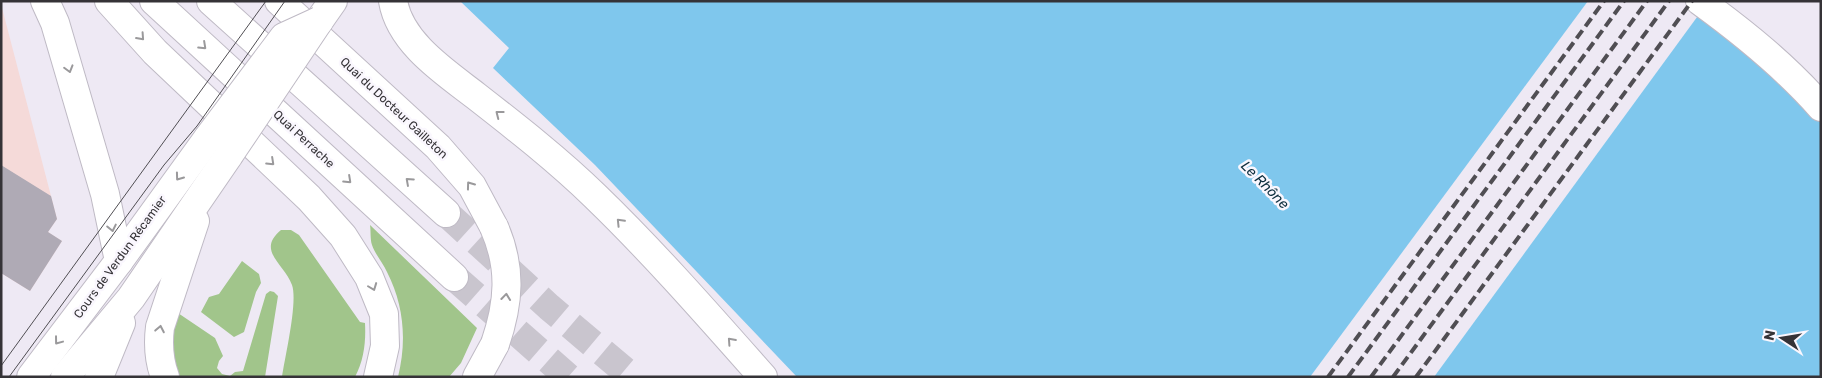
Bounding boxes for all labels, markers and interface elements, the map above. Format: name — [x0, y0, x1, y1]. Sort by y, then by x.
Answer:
one-way arrow — [136, 32, 145, 41]
one-way arrow — [197, 40, 206, 49]
street label: Quai du Docteur Gailleton — [337, 55, 451, 161]
one-way arrow — [63, 65, 73, 73]
street label: Quai Perrache — [271, 107, 338, 171]
one-way arrow — [496, 111, 505, 119]
one-way arrow — [266, 156, 275, 165]
water label: Le Rhône — [1237, 157, 1293, 213]
one-way arrow — [177, 171, 185, 180]
one-way arrow — [343, 174, 352, 183]
one-way arrow — [406, 177, 415, 186]
one-way arrow — [467, 181, 476, 191]
street label: Cours de Verdun Récamier — [71, 193, 169, 321]
one-way arrow — [617, 218, 626, 227]
one-way arrow — [106, 223, 116, 232]
one-way arrow — [367, 282, 378, 291]
one-way arrow — [500, 292, 511, 300]
north arrow — [1757, 313, 1807, 363]
one-way arrow — [154, 325, 165, 333]
text: N — [1760, 329, 1779, 342]
one-way arrow — [55, 335, 64, 345]
one-way arrow — [727, 337, 736, 346]

